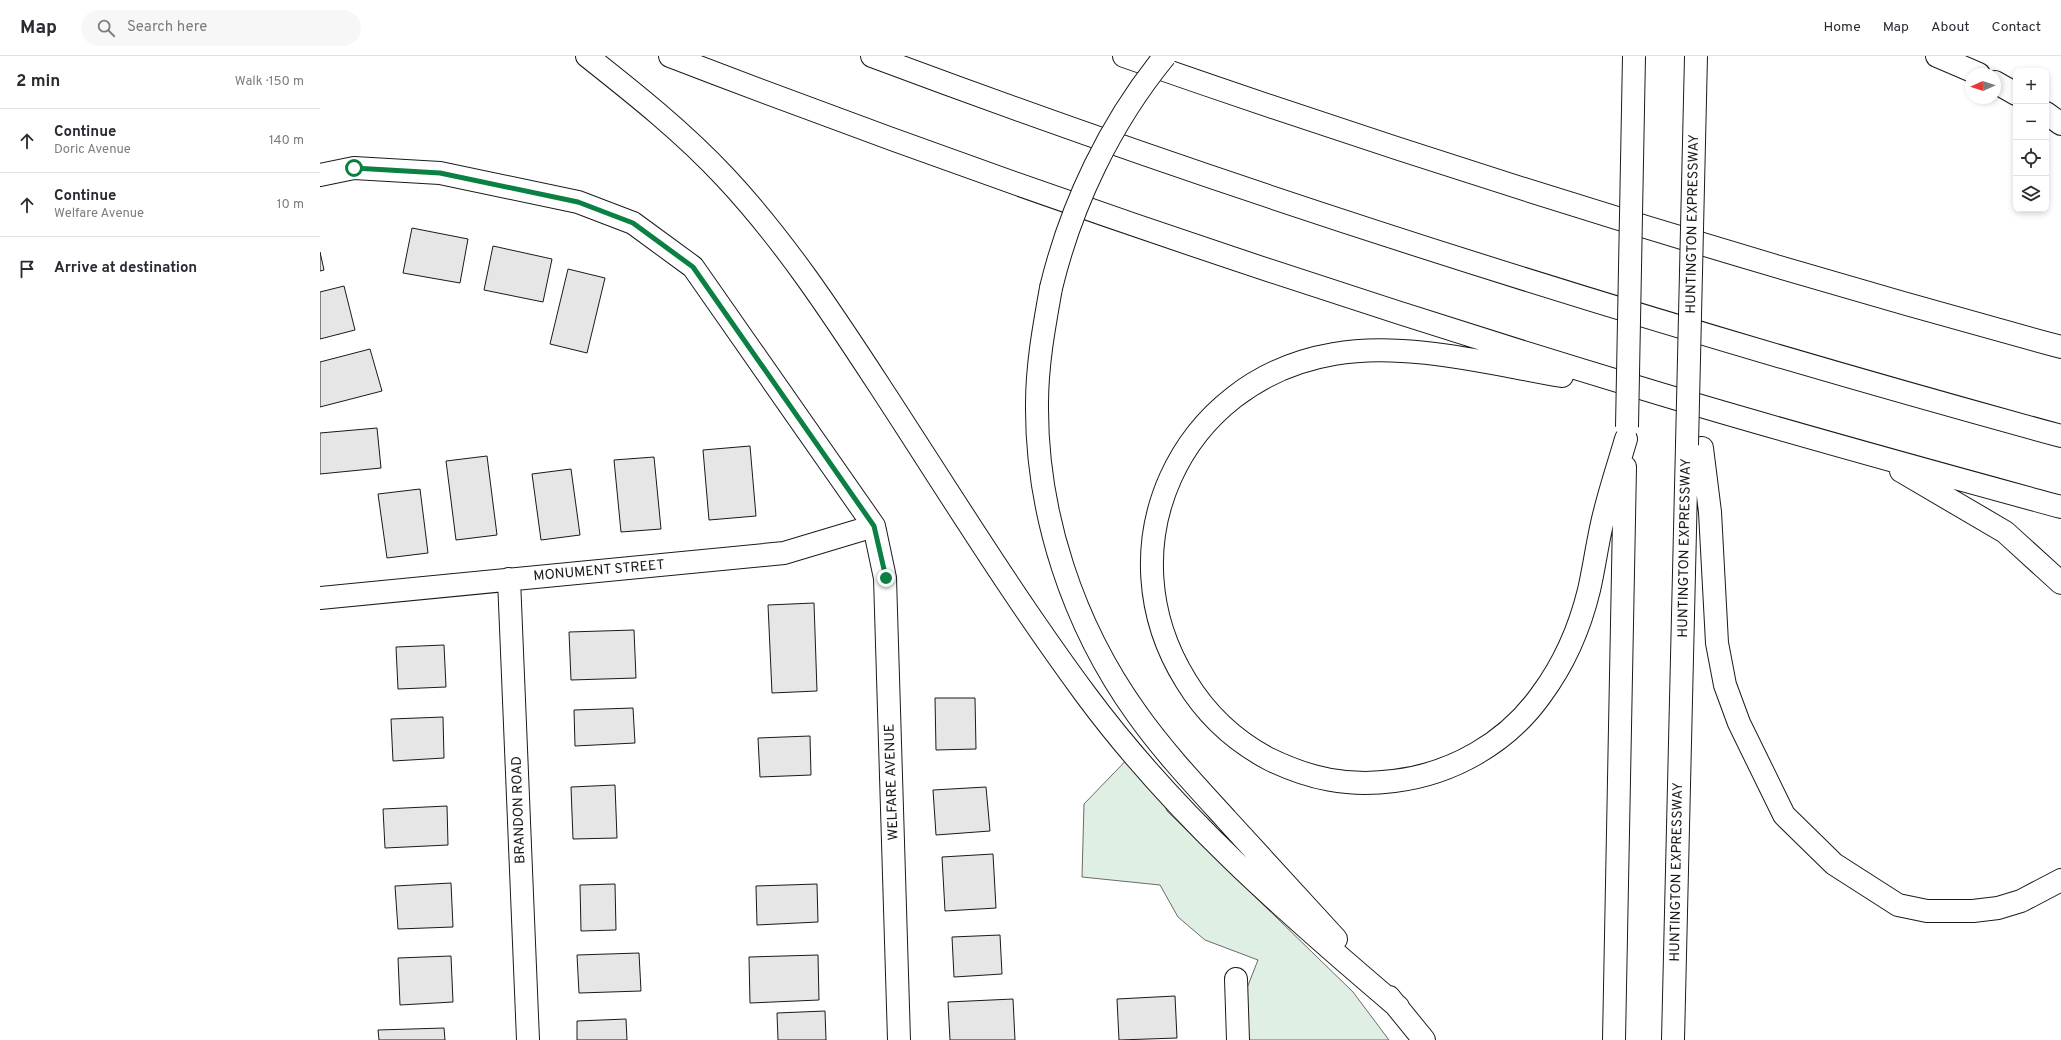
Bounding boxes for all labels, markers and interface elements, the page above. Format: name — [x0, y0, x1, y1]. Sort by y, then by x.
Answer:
search box — [81, 10, 361, 46]
text: Map — [20, 16, 57, 40]
icon: search — [95, 17, 117, 39]
text: Search here — [127, 18, 207, 37]
text: Home — [1824, 19, 1861, 36]
text: Map — [1883, 19, 1909, 36]
text: About — [1931, 19, 1970, 36]
text: Contact — [1992, 19, 2041, 36]
north arrow — [1965, 68, 2001, 104]
map controls — [2013, 68, 2049, 212]
button: + — [2013, 68, 2049, 104]
text: 2 min — [16, 71, 60, 93]
text: Walk · 150 m — [235, 74, 304, 90]
button: − — [2013, 104, 2049, 140]
text: Continue — [54, 123, 116, 142]
icon: ahead — [16, 130, 38, 152]
text: 140 m — [269, 133, 304, 149]
street label: HUNTINGTON EXPRESSWAY — [1683, 134, 1703, 314]
button: locate — [2013, 140, 2049, 176]
text: Doric Avenue — [54, 142, 131, 158]
route start — [345, 159, 363, 177]
button: layers — [2013, 176, 2049, 212]
text: Continue — [54, 187, 116, 206]
icon: ahead — [16, 194, 38, 216]
text: 10 m — [277, 197, 304, 213]
text: Welfare Avenue — [54, 206, 144, 222]
icon: arrive — [16, 258, 38, 280]
text: Arrive at destination — [54, 259, 197, 278]
street label: HUNTINGTON EXPRESSWAY — [1675, 458, 1695, 638]
street label: MONUMENT STREET — [533, 557, 665, 585]
route end — [877, 569, 895, 587]
street label: WELFARE AVENUE — [881, 723, 903, 841]
street label: BRANDON ROAD — [509, 756, 529, 864]
street label: HUNTINGTON EXPRESSWAY — [1667, 782, 1687, 962]

